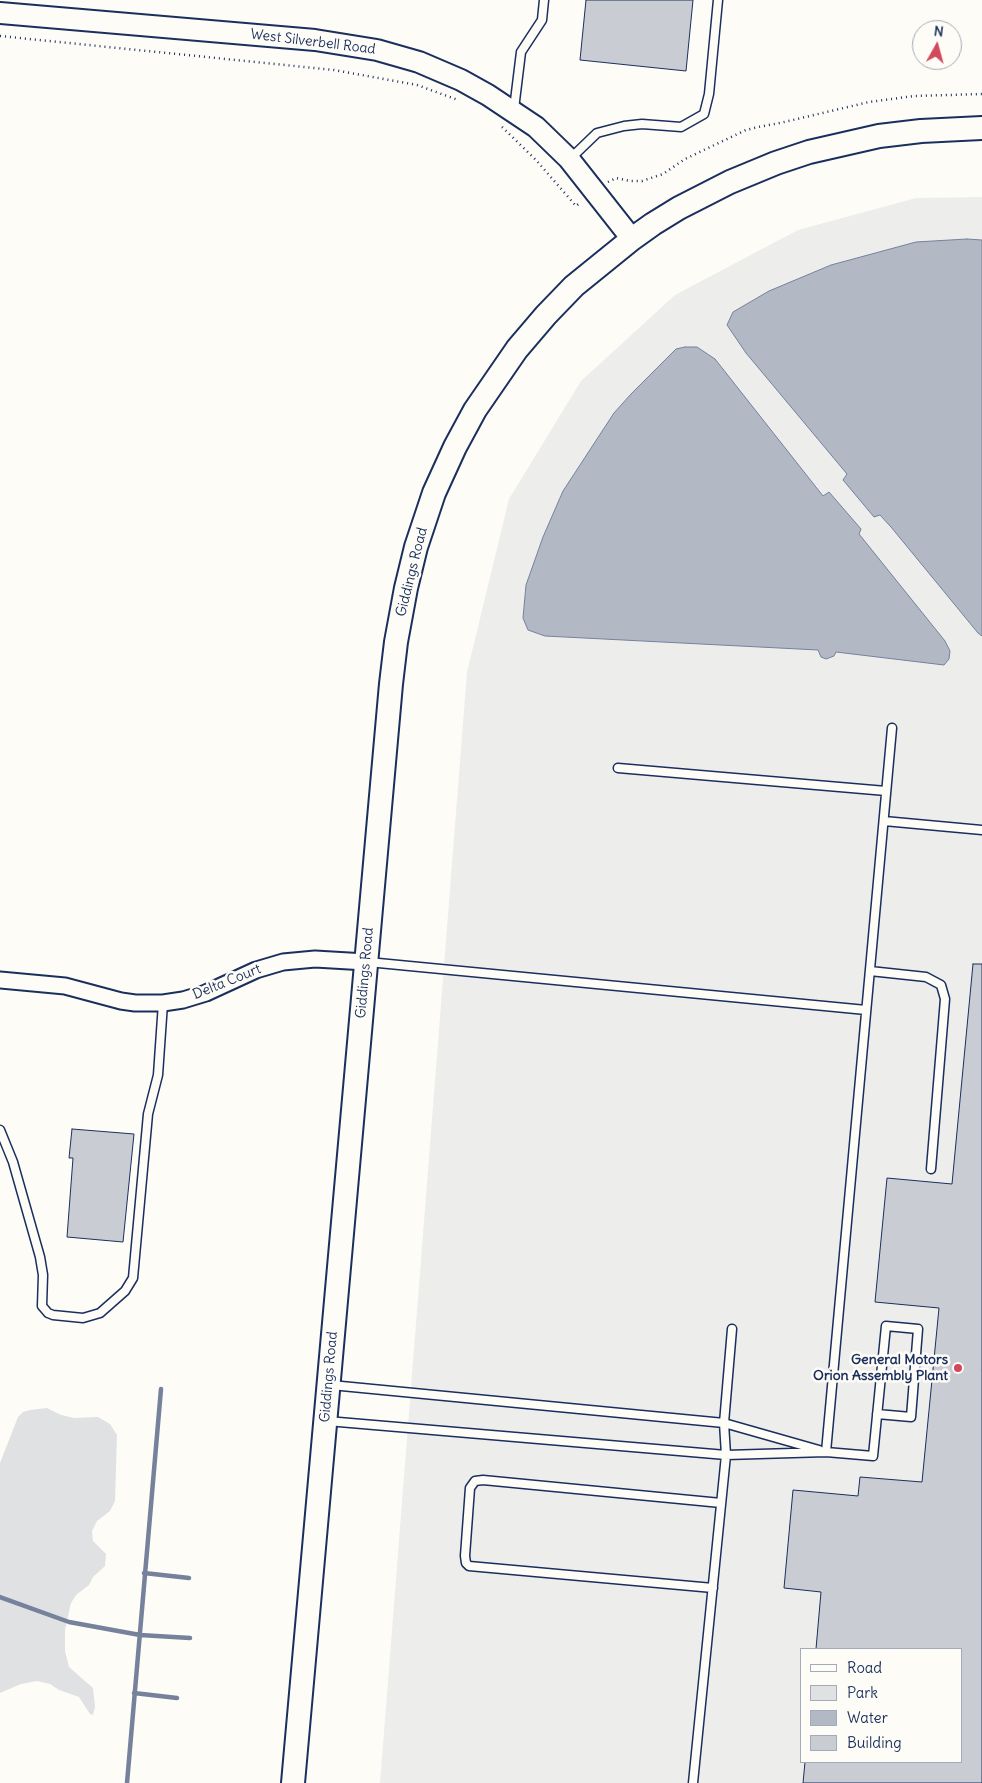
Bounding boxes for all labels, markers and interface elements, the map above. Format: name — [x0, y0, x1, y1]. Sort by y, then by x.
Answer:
north arrow — [912, 20, 962, 70]
text: N — [933, 22, 945, 41]
street label: West Silverbell Road — [249, 26, 377, 58]
street label: Giddings Road — [393, 526, 431, 618]
street label: Giddings Road — [353, 927, 377, 1019]
street label: Delta Court — [190, 961, 264, 1003]
street label: Giddings Road — [317, 1331, 341, 1423]
place label: General Motors Orion Assembly Plant — [813, 1352, 948, 1384]
marker: General Motors Orion Assembly Plant — [952, 1362, 964, 1374]
legend — [800, 1648, 962, 1763]
text: Road — [847, 1658, 882, 1677]
text: Park — [847, 1683, 878, 1702]
text: Water — [847, 1708, 888, 1727]
text: Building — [847, 1733, 902, 1752]

